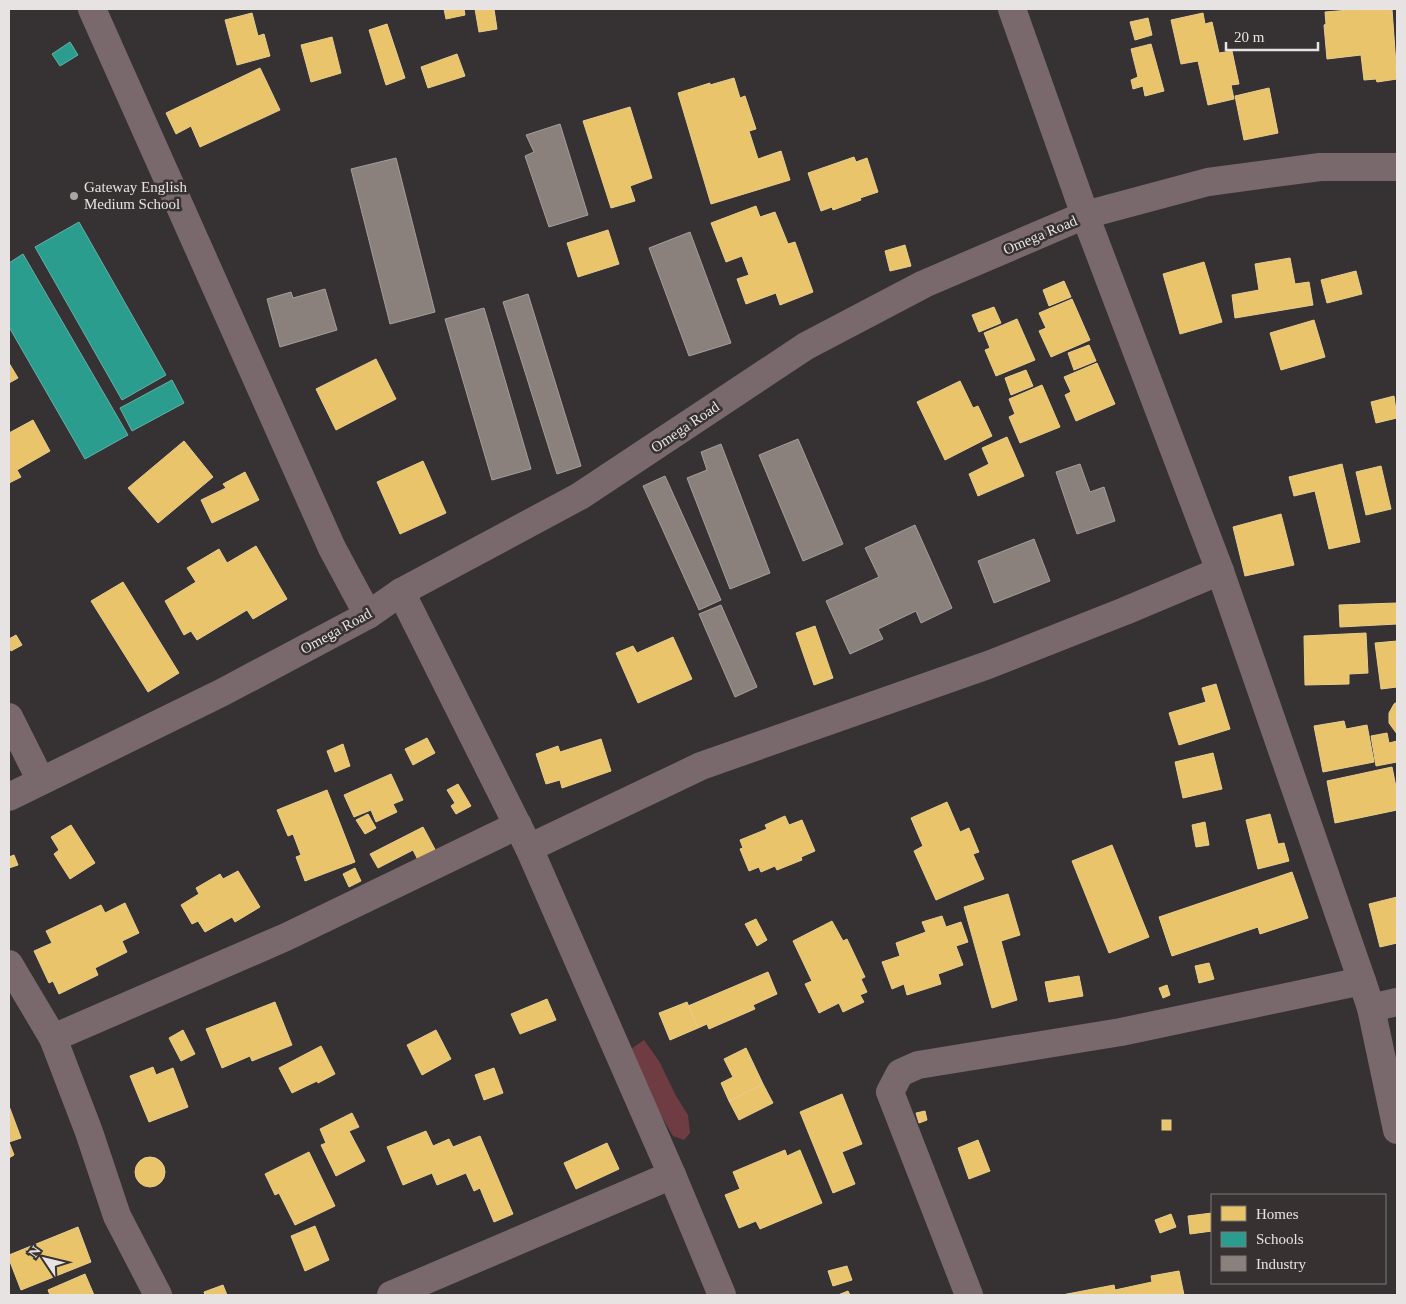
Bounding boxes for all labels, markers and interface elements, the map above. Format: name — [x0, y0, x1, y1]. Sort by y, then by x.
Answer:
scale bar — [1226, 20, 1318, 52]
text: 20 m — [1234, 29, 1265, 45]
place label: Gateway English Medium School — [84, 179, 187, 212]
marker: Gateway English Medium School — [68, 190, 80, 202]
street label: Omega Road — [1001, 212, 1080, 258]
street label: Omega Road — [648, 398, 723, 456]
street label: Omega Road — [298, 605, 375, 657]
legend — [1211, 1194, 1386, 1284]
text: Homes — [1256, 1206, 1299, 1222]
text: Schools — [1256, 1231, 1304, 1247]
north arrow — [20, 1234, 70, 1284]
text: N — [26, 1243, 44, 1260]
text: Industry — [1256, 1256, 1306, 1272]

